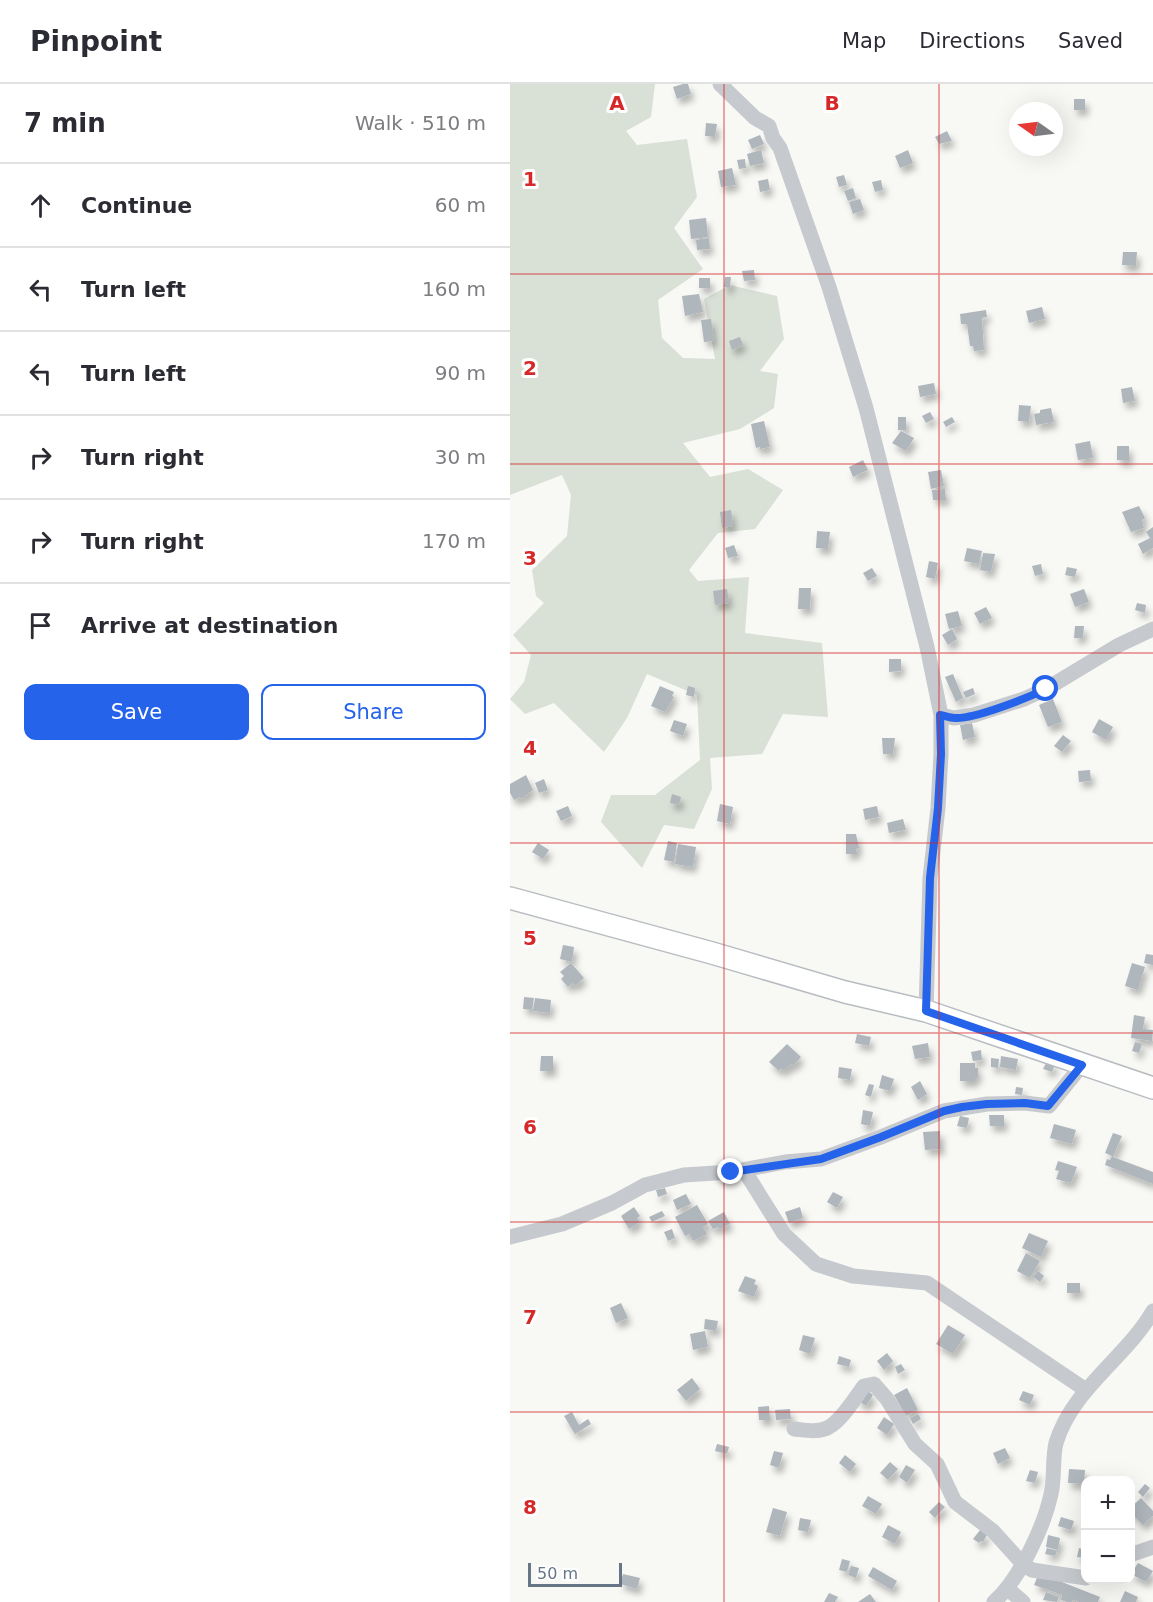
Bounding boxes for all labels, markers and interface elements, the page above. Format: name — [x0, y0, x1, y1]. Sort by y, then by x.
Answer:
text: Pinpoint — [30, 25, 162, 58]
text: Map — [842, 29, 886, 53]
text: Directions — [919, 29, 1025, 53]
text: Saved — [1058, 29, 1123, 53]
text: A — [609, 91, 625, 115]
text: B — [824, 91, 840, 115]
north arrow — [1009, 102, 1063, 156]
text: 7 min — [24, 108, 106, 138]
text: Walk · 510 m — [355, 111, 486, 135]
text: 1 — [523, 167, 537, 191]
icon: ahead — [24, 189, 57, 222]
text: Continue — [81, 193, 192, 218]
text: 60 m — [435, 193, 486, 217]
icon: left — [24, 273, 57, 306]
text: Turn left — [81, 277, 186, 302]
text: 160 m — [422, 277, 486, 301]
text: 2 — [523, 356, 537, 380]
icon: left — [24, 357, 57, 390]
text: Turn left — [81, 361, 186, 386]
text: 90 m — [435, 361, 486, 385]
icon: right — [24, 441, 57, 474]
text: Turn right — [81, 445, 204, 470]
text: 30 m — [435, 445, 486, 469]
icon: right — [24, 525, 57, 558]
text: Turn right — [81, 529, 204, 554]
text: 170 m — [422, 529, 486, 553]
text: 3 — [523, 546, 537, 570]
icon: arrive — [24, 609, 57, 642]
text: Arrive at destination — [81, 613, 338, 638]
route start — [1032, 675, 1058, 701]
button: Save — [24, 684, 249, 740]
button: Share — [261, 684, 486, 740]
text: 4 — [523, 736, 537, 760]
text: 5 — [523, 926, 537, 950]
text: 6 — [523, 1115, 537, 1139]
route end — [717, 1158, 743, 1184]
text: 7 — [523, 1305, 537, 1329]
map controls — [1081, 1476, 1135, 1584]
button: + — [1081, 1476, 1135, 1530]
text: 8 — [523, 1495, 537, 1519]
button: − — [1081, 1530, 1135, 1584]
scale bar — [528, 1560, 622, 1588]
text: 50 m — [537, 1564, 578, 1583]

